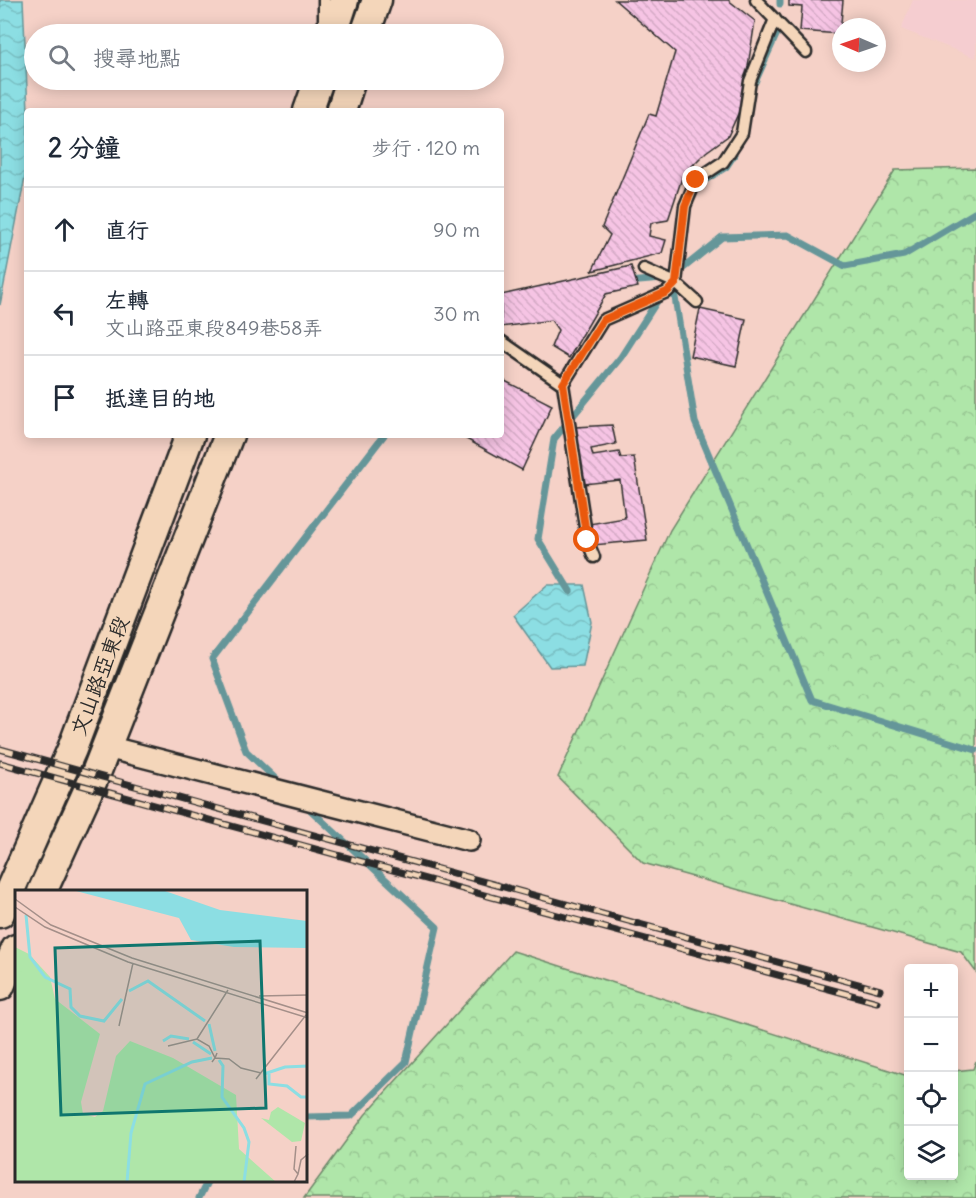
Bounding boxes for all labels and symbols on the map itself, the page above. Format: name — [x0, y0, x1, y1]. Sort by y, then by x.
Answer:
north arrow — [832, 18, 886, 72]
route end — [682, 166, 708, 192]
route start — [573, 526, 599, 552]
street label: 文山路亞東段 — [64, 612, 135, 739]
inset map — [15, 890, 308, 1183]

